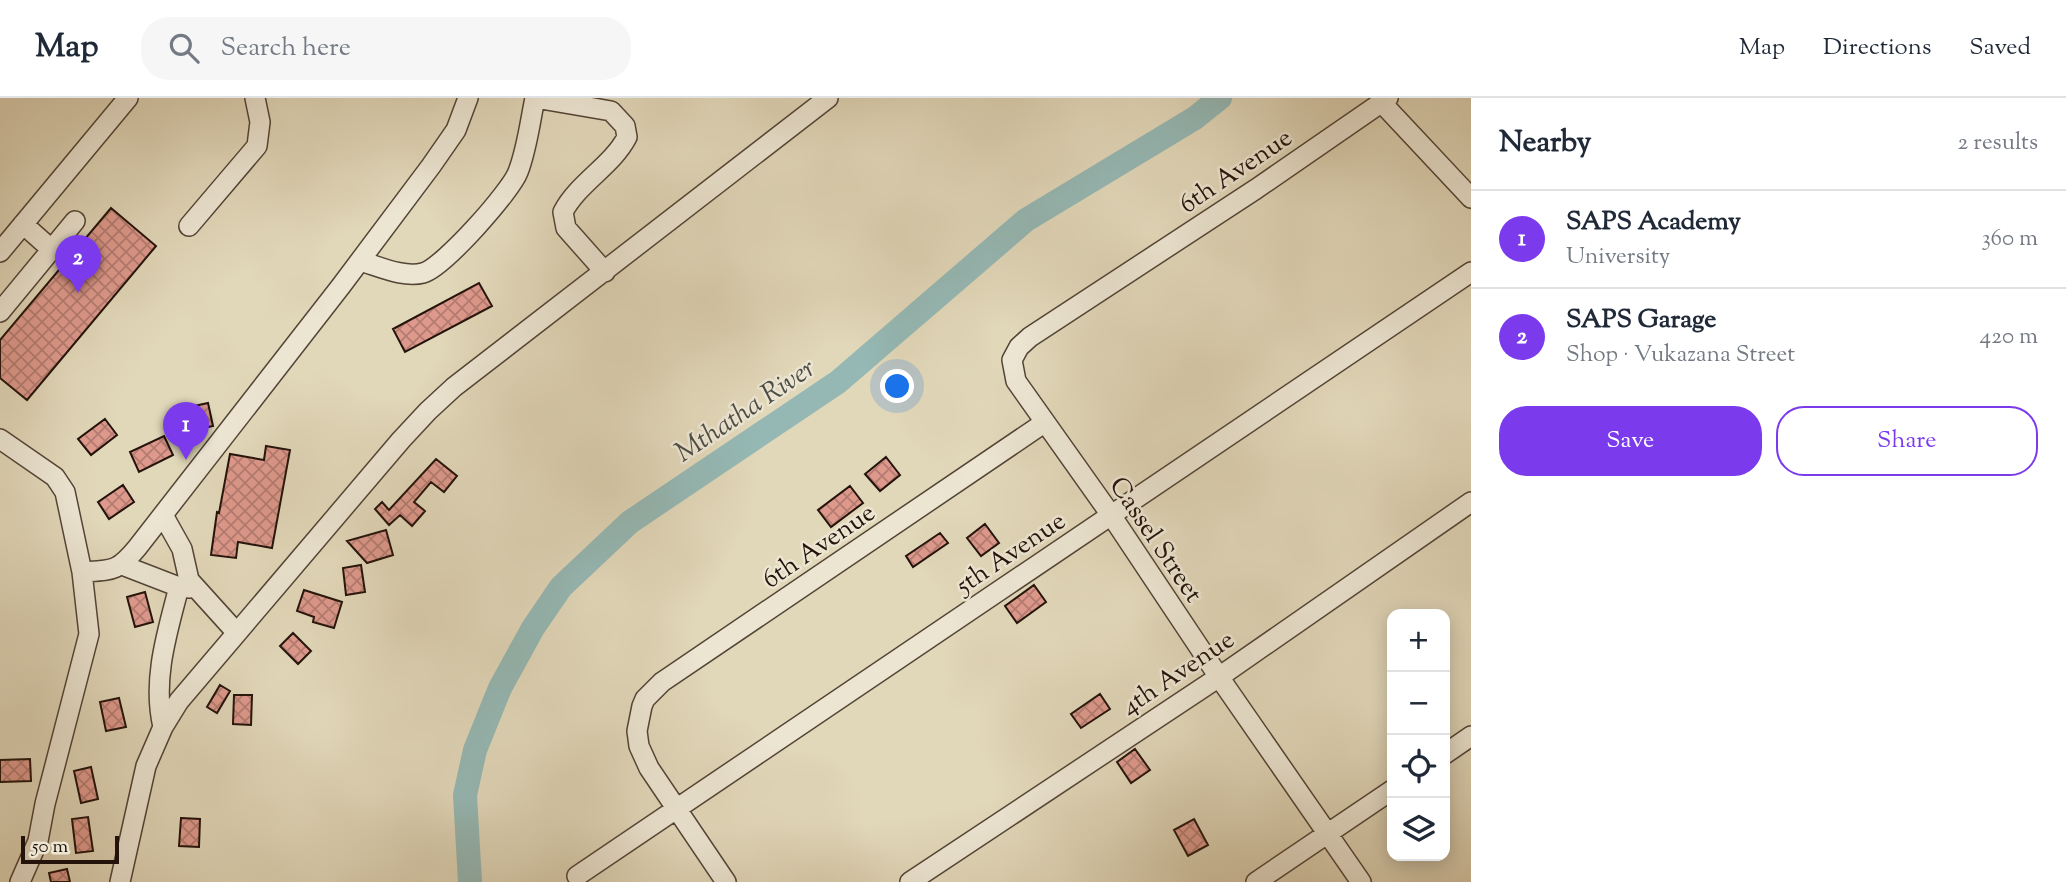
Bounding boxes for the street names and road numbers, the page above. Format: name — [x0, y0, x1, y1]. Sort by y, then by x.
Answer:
street label: 6th Avenue — [1172, 121, 1300, 224]
street label: Cassel Street — [1099, 470, 1211, 611]
street label: 6th Avenue — [755, 496, 883, 599]
street label: 5th Avenue — [947, 504, 1074, 606]
street label: 4th Avenue — [1114, 623, 1242, 726]

